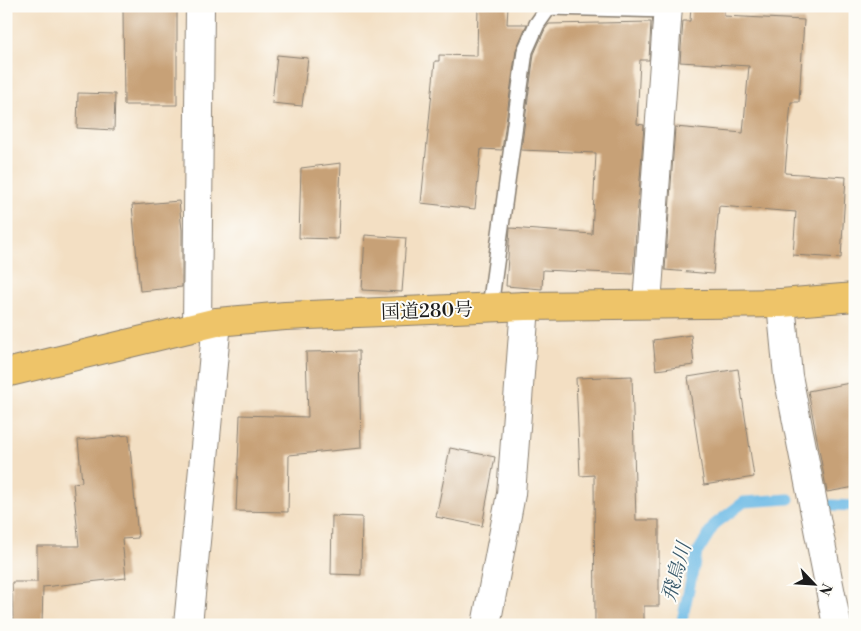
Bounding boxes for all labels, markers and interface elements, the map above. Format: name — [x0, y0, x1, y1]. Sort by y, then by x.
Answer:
street label: 国道280号 — [381, 297, 473, 325]
water label: 飛鳥川 — [657, 538, 698, 605]
north arrow — [788, 558, 838, 608]
text: N — [814, 580, 835, 598]

